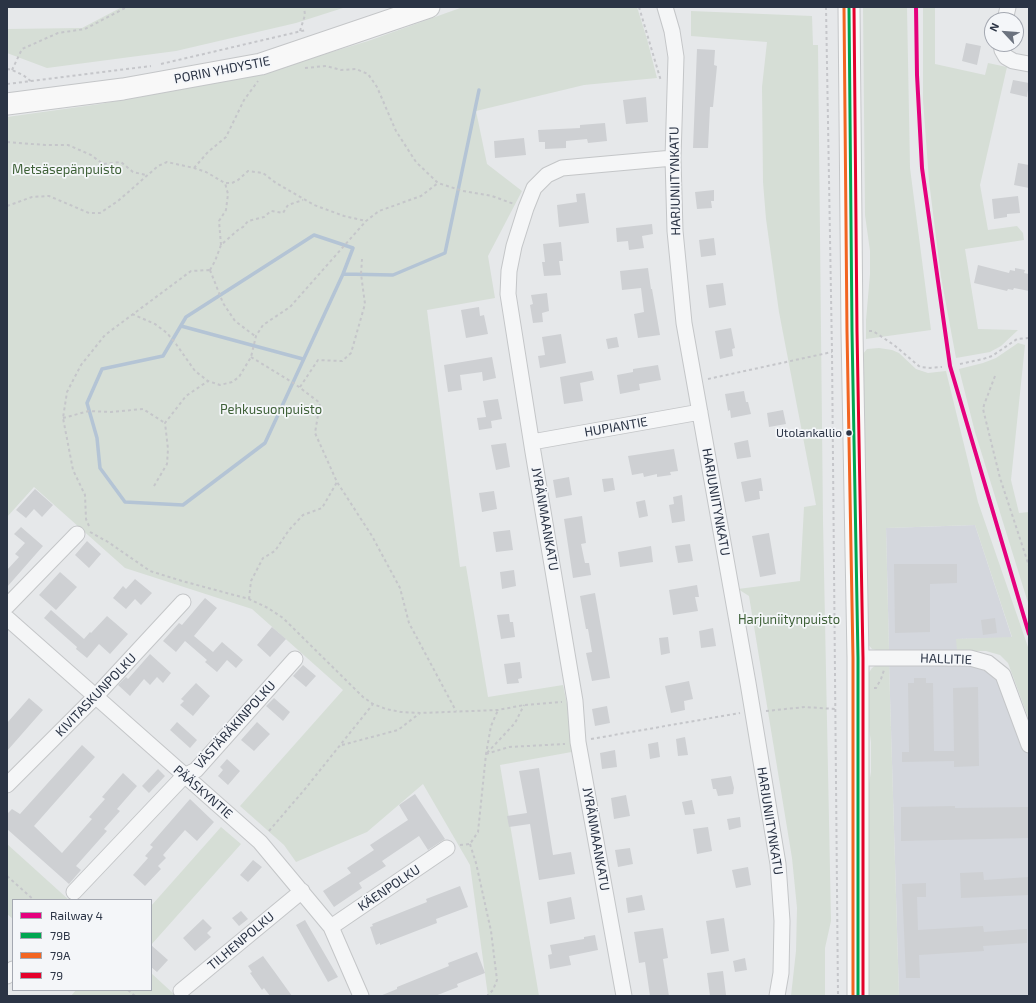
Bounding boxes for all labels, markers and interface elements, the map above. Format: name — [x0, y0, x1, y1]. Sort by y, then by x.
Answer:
north arrow — [984, 12, 1024, 52]
text: N — [986, 21, 1001, 33]
street label: PORIN YHDYSTIE — [173, 53, 271, 87]
street label: HARJUNIITYNKATU — [666, 126, 684, 236]
park label: Metsäsepänpuisto — [12, 162, 122, 178]
park label: Pehkusuonpuisto — [220, 402, 322, 418]
street label: HUPIANTIE — [583, 414, 649, 440]
place label: Utolankallio — [776, 426, 842, 440]
marker: Utolankallio — [844, 428, 854, 438]
street label: HARJUNIITYNKATU — [699, 447, 733, 557]
street label: JYRÄNMAANKATU — [528, 466, 562, 572]
park label: Harjuniitynpuisto — [738, 612, 840, 628]
street label: KIVITASKUNPOLKU — [52, 650, 140, 740]
street label: HALLITIE — [920, 650, 972, 668]
street label: VÄSTÄRÄKINPOLKU — [191, 678, 279, 772]
street label: PÄÄSKYNTIE — [170, 762, 236, 822]
street label: HARJUNIITYNKATU — [754, 766, 786, 876]
street label: JYRÄNMAANKATU — [579, 786, 613, 892]
street label: KÄENPOLKU — [355, 862, 423, 914]
legend — [12, 899, 152, 991]
text: Railway 4 — [50, 908, 103, 922]
street label: TILHENPOLKU — [205, 909, 277, 973]
text: 79B — [50, 928, 70, 942]
text: 79A — [50, 948, 70, 962]
text: 79 — [50, 968, 63, 982]

